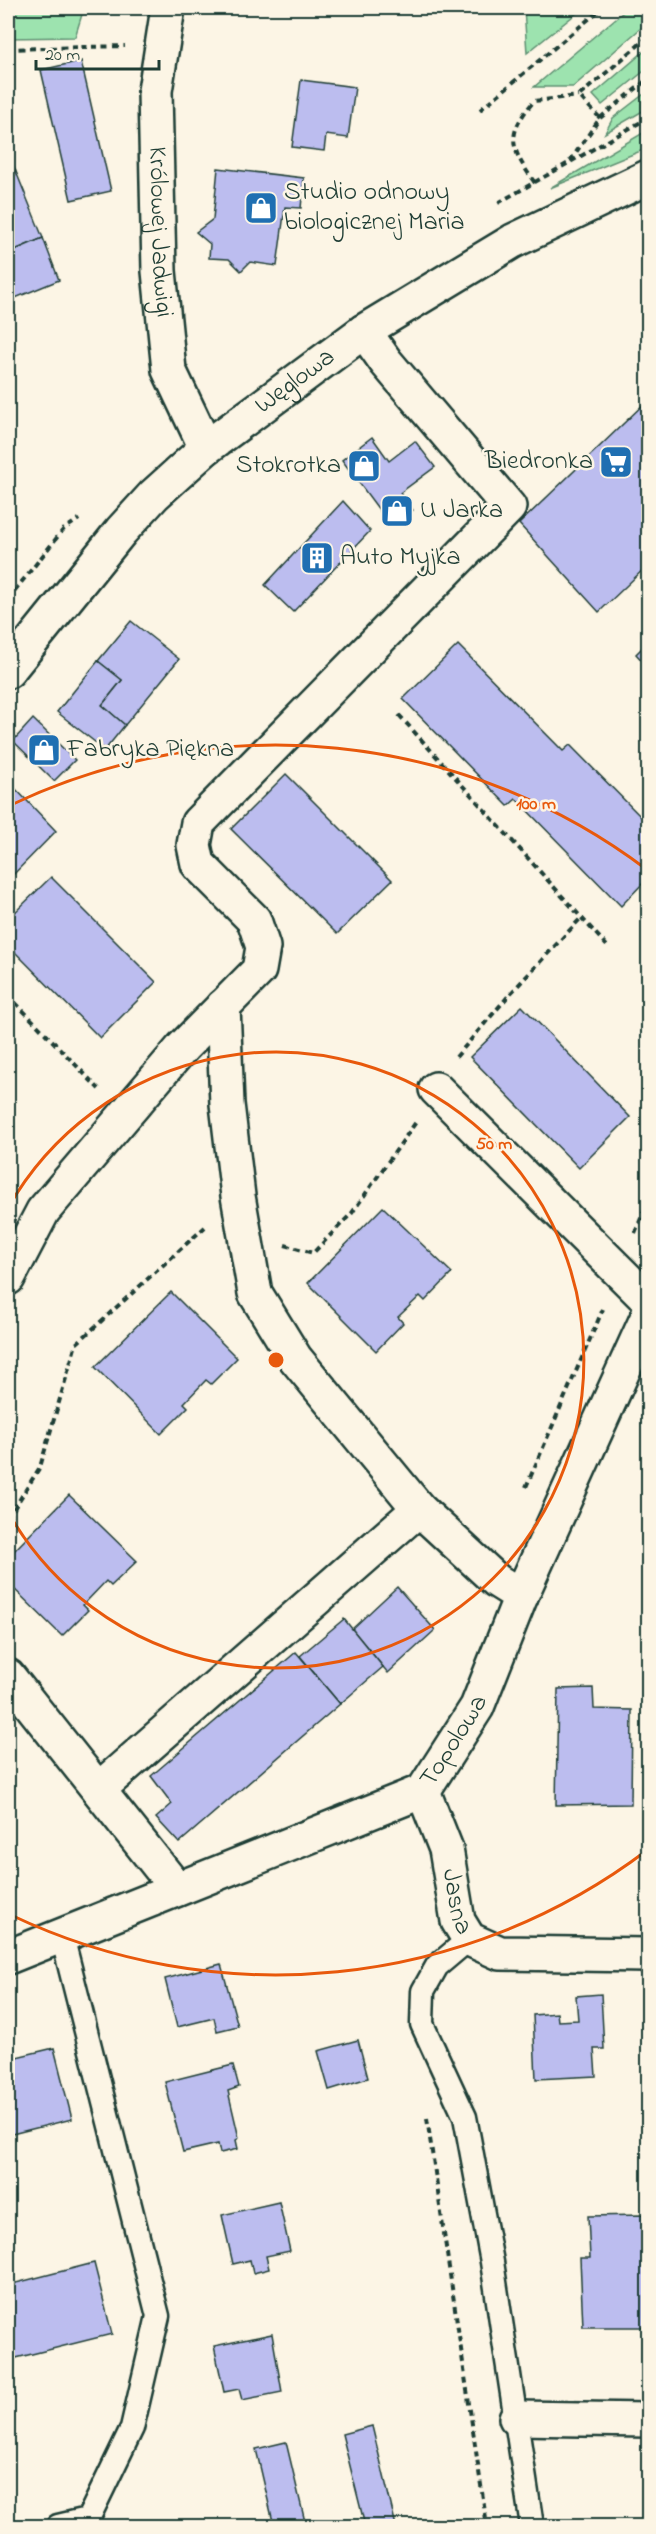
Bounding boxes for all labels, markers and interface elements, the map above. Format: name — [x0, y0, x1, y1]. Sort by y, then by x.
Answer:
scale bar — [36, 33, 159, 71]
text: 20 m — [45, 43, 80, 69]
street label: Królowej Jadwigi — [137, 146, 183, 319]
place label: Studio odnowy biologicznej Maria — [284, 174, 465, 242]
shop icon: Studio odnowy biologicznej Maria — [243, 190, 279, 226]
street label: Węglowa — [247, 339, 343, 424]
place label: Biedronka — [484, 443, 593, 481]
supermarket icon: Biedronka — [598, 444, 634, 480]
place label: Stokrotka — [236, 447, 341, 485]
shop icon: Stokrotka — [346, 448, 382, 484]
place label: U Jarka — [420, 492, 503, 530]
shop icon: U Jarka — [379, 493, 415, 529]
place label: Auto Myjka — [340, 539, 460, 577]
building icon: Auto Myjka — [299, 540, 335, 576]
place label: Fabryka Piękna — [66, 731, 234, 769]
shop icon: Fabryka Piękna — [26, 732, 62, 768]
text: 100 m — [516, 792, 556, 818]
text: 50 m — [476, 1132, 512, 1158]
centre of rings — [266, 1350, 286, 1370]
street label: Topolowa — [411, 1690, 499, 1795]
street label: Jasna — [431, 1866, 482, 1943]

